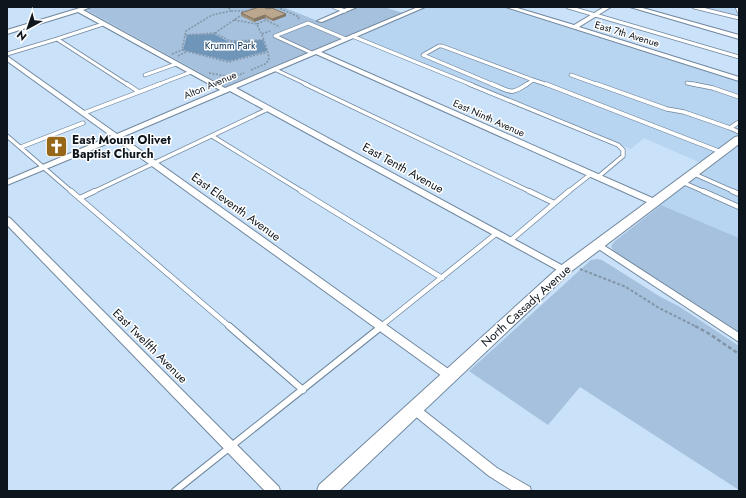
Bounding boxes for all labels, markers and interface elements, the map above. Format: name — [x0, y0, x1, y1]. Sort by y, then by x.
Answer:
north arrow — [8, 8, 48, 48]
street label: East 7th Avenue — [593, 17, 661, 51]
text: N — [13, 27, 30, 45]
park label: Krumm Park — [205, 38, 256, 53]
street label: Alton Avenue — [181, 67, 239, 103]
street label: East Ninth Avenue — [451, 95, 527, 141]
place label: East Mount Olivet Baptist Church — [72, 131, 171, 163]
church icon: East Mount Olivet Baptist Church — [44, 134, 70, 160]
street label: East Tenth Avenue — [359, 138, 447, 198]
street label: East Eleventh Avenue — [188, 168, 284, 246]
street label: North Cassady Avenue — [477, 261, 575, 351]
street label: East Twelfth Avenue — [108, 304, 192, 388]

